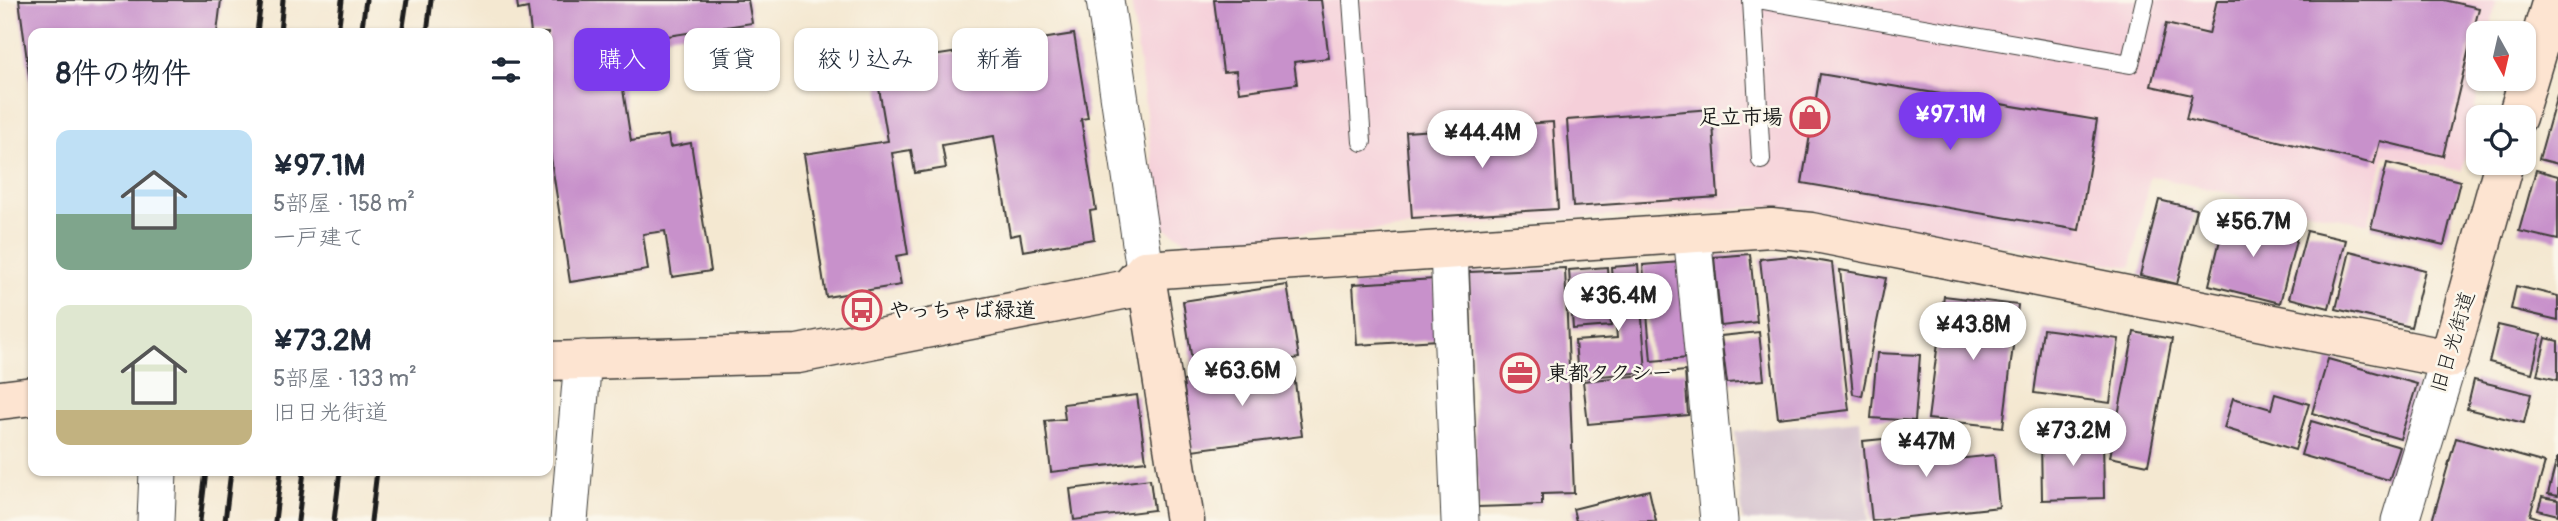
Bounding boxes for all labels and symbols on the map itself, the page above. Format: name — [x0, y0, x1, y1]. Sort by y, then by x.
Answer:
north arrow — [2466, 21, 2536, 91]
pin: ¥97.1M — [1893, 92, 2007, 152]
shop icon: 足立市場 — [1789, 96, 1831, 138]
place label: 足立市場 — [1699, 104, 1783, 131]
pin: ¥44.4M — [1425, 110, 1539, 170]
pin: ¥56.7M — [2196, 200, 2310, 259]
pin: ¥36.4M — [1561, 274, 1675, 333]
street label: 旧日光街道 — [2425, 288, 2481, 396]
bus stop icon: やっちゃば緑道 — [841, 289, 883, 331]
place label: やっちゃば緑道 — [889, 297, 1036, 324]
pin: ¥43.8M — [1916, 302, 2030, 362]
pin: ¥63.6M — [1185, 348, 1299, 408]
office icon: 東都タクシー — [1499, 352, 1541, 394]
place label: 東都タクシー — [1547, 360, 1673, 387]
pin: ¥73.2M — [2016, 408, 2130, 468]
pin: ¥47M — [1885, 420, 1967, 479]

